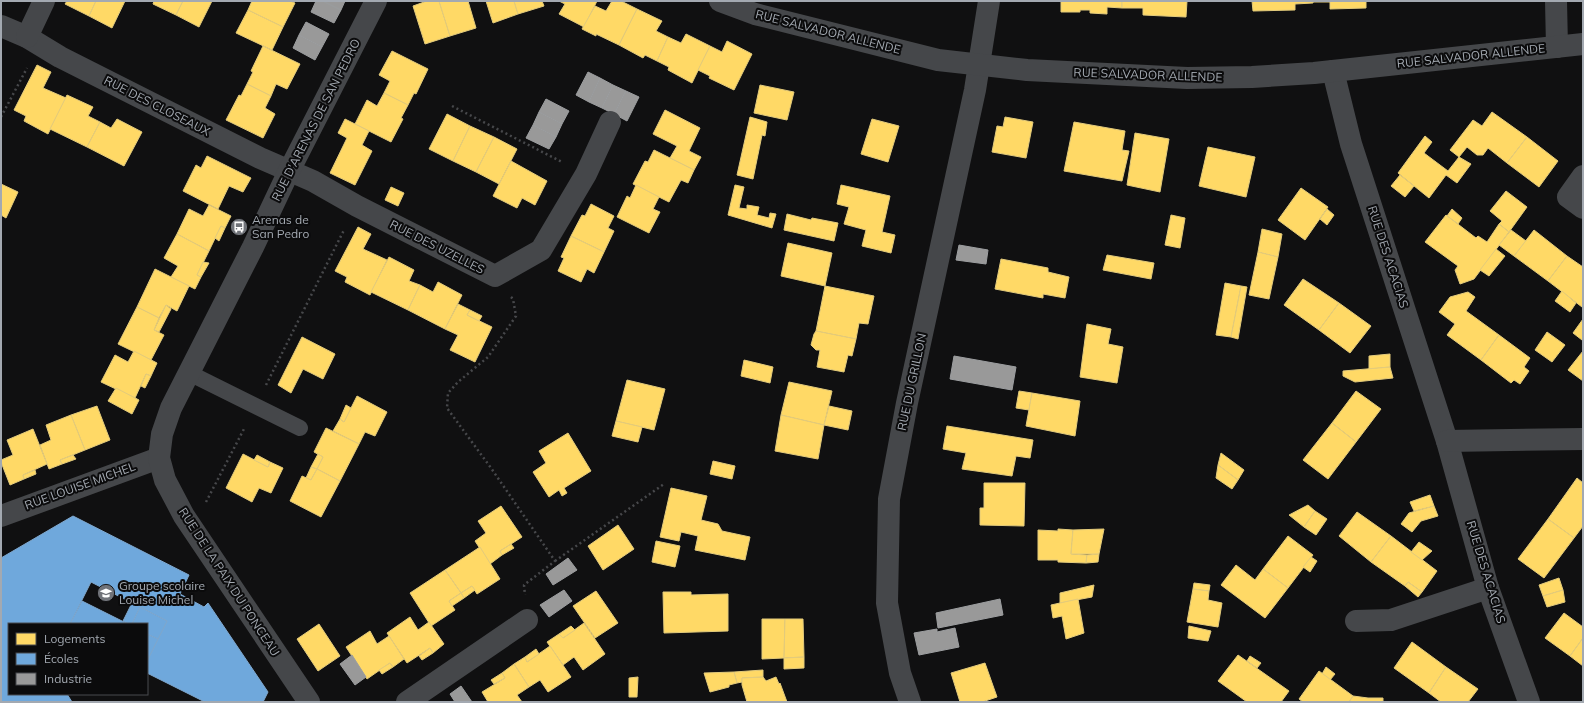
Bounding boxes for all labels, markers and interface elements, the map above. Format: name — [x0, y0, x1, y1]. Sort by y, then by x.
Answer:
street label: RUE SALVADOR ALLENDE — [754, 6, 902, 57]
street label: RUE D'ARENAS DE SAN PEDRO — [268, 36, 363, 203]
street label: RUE SALVADOR ALLENDE — [1396, 40, 1546, 71]
street label: RUE SALVADOR ALLENDE — [1073, 64, 1223, 85]
street label: RUE DES CLOSEAUX — [102, 72, 213, 139]
street label: RUE DES ACACIAS — [1365, 204, 1412, 310]
place label: Arenas de San Pedro — [252, 212, 309, 241]
street label: RUE DES UZELLES — [387, 216, 487, 277]
bus stop icon: Arenas de San Pedro — [229, 217, 249, 237]
street label: RUE DU GRILLON — [894, 332, 929, 432]
street label: RUE LOUISE MICHEL — [22, 458, 138, 513]
street label: RUE DE LA PAIX DU PONCEAU — [176, 505, 283, 659]
street label: RUE DES ACACIAS — [1464, 519, 1509, 625]
place label: Groupe scolaire Louise Michel — [119, 578, 205, 607]
school or university icon: Groupe scolaire Louise Michel — [96, 583, 116, 603]
legend — [8, 623, 148, 695]
text: Logements — [44, 631, 105, 646]
text: Écoles — [44, 651, 79, 666]
text: Industrie — [44, 671, 92, 686]

